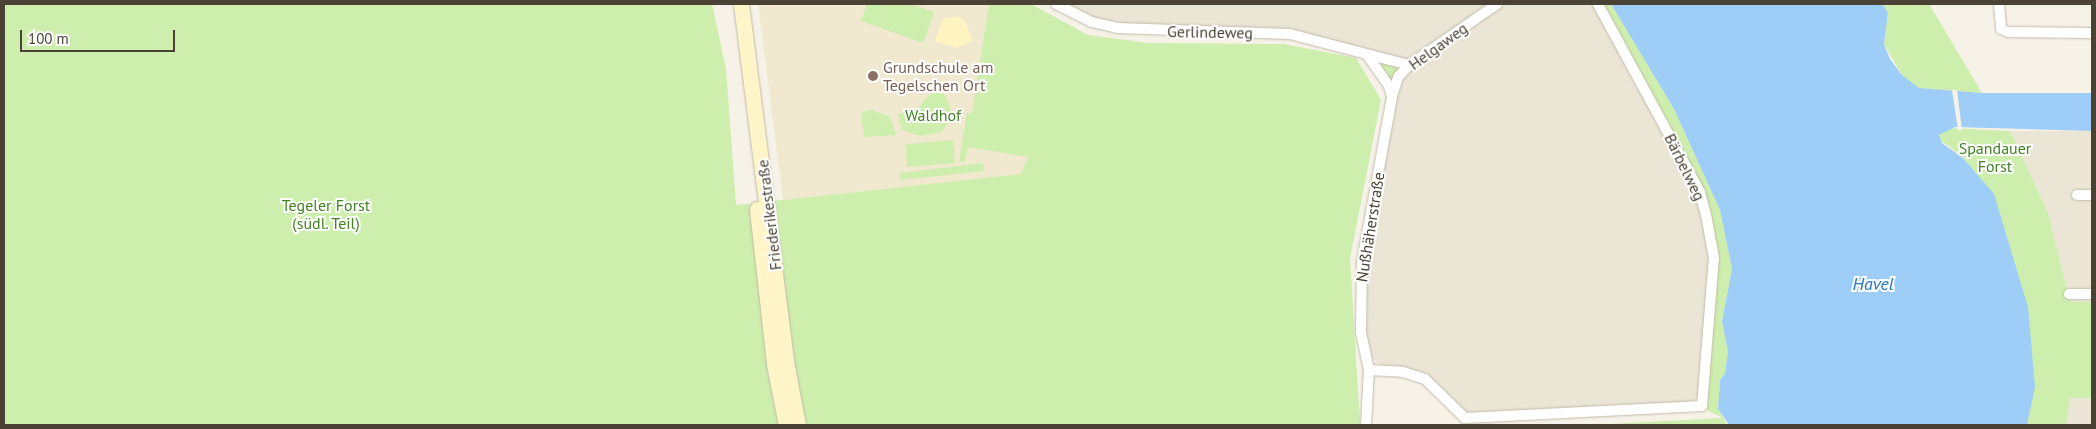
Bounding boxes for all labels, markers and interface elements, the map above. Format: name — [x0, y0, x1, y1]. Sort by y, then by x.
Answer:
street label: Helgaweg — [1405, 18, 1471, 74]
scale bar — [22, 20, 178, 52]
street label: Gerlindeweg — [1167, 22, 1253, 42]
text: 100 m — [28, 29, 69, 48]
place label: Grundschule am Tegelschen Ort — [883, 57, 994, 95]
marker: Grundschule am Tegelschen Ort — [867, 70, 879, 82]
park label: Waldhof — [905, 105, 961, 125]
street label: Bärbelweg — [1661, 130, 1709, 204]
park label: Spandauer Forst — [1959, 138, 2031, 176]
street label: Friederikestraße — [753, 159, 785, 271]
street label: Nußhäherstraße — [1352, 171, 1388, 283]
park label: Tegeler Forst (südl. Teil) — [282, 195, 370, 233]
water label: Havel — [1852, 273, 1894, 295]

